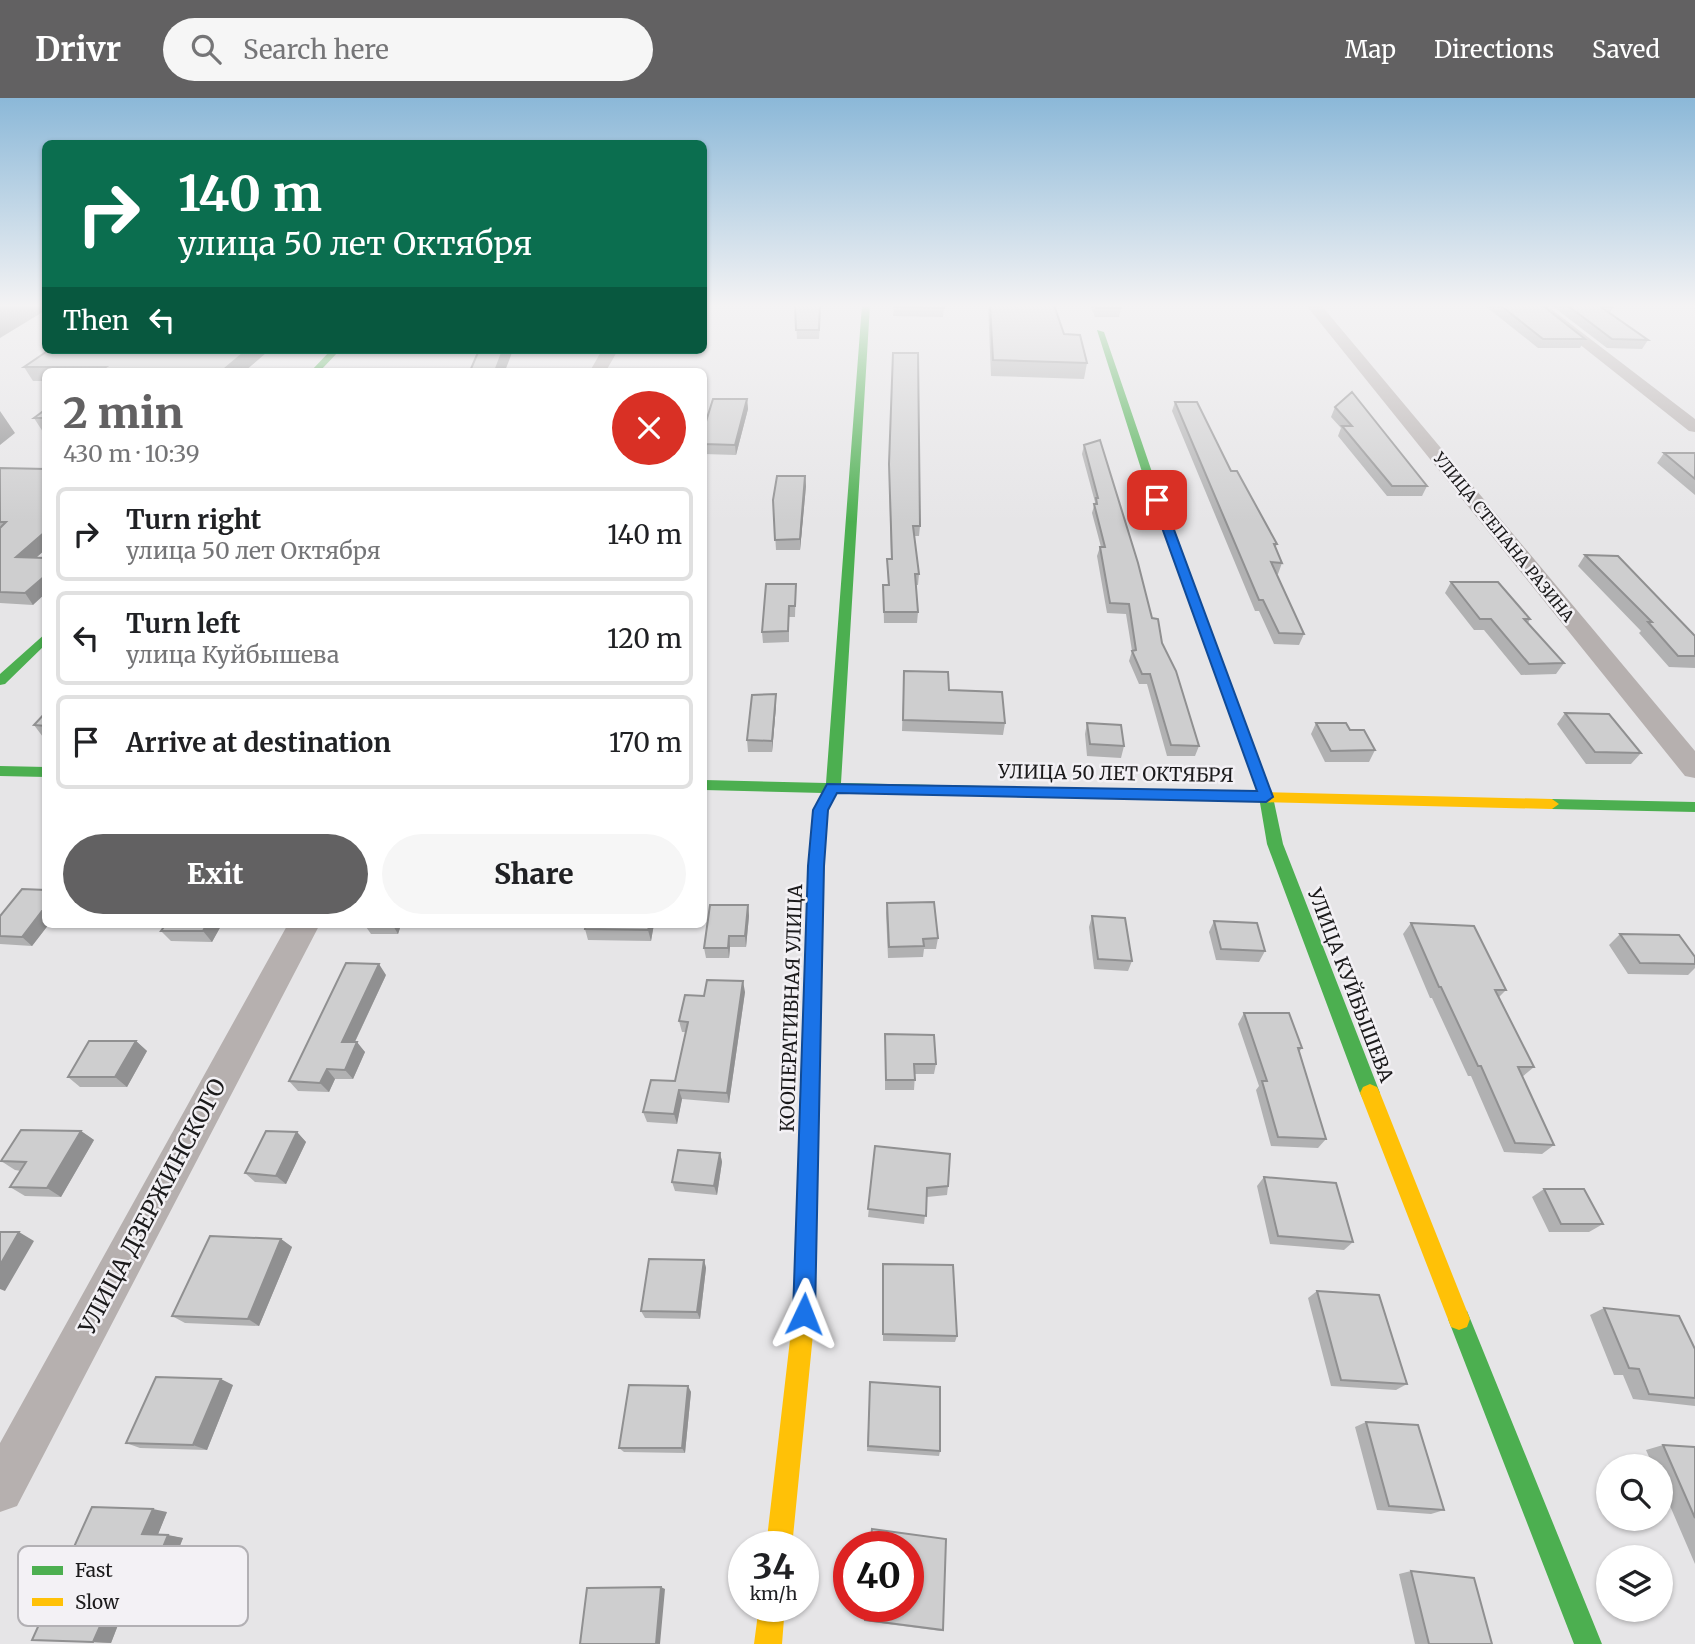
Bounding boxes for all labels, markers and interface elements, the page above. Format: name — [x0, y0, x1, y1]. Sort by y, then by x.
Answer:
search box — [163, 18, 653, 81]
text: Drivr — [35, 29, 121, 70]
icon: search — [187, 30, 225, 68]
text: Search here — [243, 33, 389, 66]
text: Map — [1345, 34, 1396, 65]
text: Directions — [1434, 34, 1554, 65]
text: Saved — [1592, 34, 1660, 65]
text: 140 m — [178, 163, 322, 224]
icon: right — [63, 168, 154, 259]
text: улица 50 лет Октября — [178, 224, 532, 264]
icon: left — [143, 301, 181, 339]
text: Then — [63, 304, 129, 337]
text: 2 min — [63, 387, 183, 439]
button: close — [612, 391, 686, 465]
text: 430 m · 10:39 — [63, 439, 200, 468]
street label: УЛИЦА СТЕПАНА РАЗИНА — [1429, 447, 1579, 626]
pin — [1127, 470, 1187, 530]
icon: arrive — [1138, 481, 1176, 519]
text: Turn right — [126, 503, 261, 536]
icon: right — [67, 515, 105, 553]
text: 140 m — [607, 518, 682, 551]
text: улица 50 лет Октября — [126, 536, 381, 565]
text: Turn left — [126, 607, 240, 640]
icon: left — [67, 619, 105, 657]
text: 120 m — [607, 622, 682, 655]
text: улица Куйбышева — [126, 640, 339, 669]
icon: arrive — [67, 723, 105, 761]
text: Arrive at destination — [126, 726, 391, 759]
text: 170 m — [609, 726, 682, 759]
street label: УЛИЦА 50 ЛЕТ ОКТЯБРЯ — [997, 759, 1234, 787]
button: Exit — [63, 834, 368, 914]
button: Share — [382, 834, 686, 914]
street label: КООПЕРАТИВНАЯ УЛИЦА — [775, 883, 807, 1132]
street label: УЛИЦА КУЙБЫШЕВА — [1303, 884, 1399, 1086]
street label: УЛИЦА ДЗЕРЖИНСКОГО — [72, 1073, 232, 1340]
position arrow — [767, 1277, 841, 1351]
map controls — [1596, 1454, 1673, 1622]
button: search — [1596, 1454, 1673, 1531]
speed limit sign: 40 — [833, 1531, 924, 1622]
text: 34 — [753, 1545, 794, 1589]
button: layers — [1596, 1545, 1673, 1622]
legend — [18, 1546, 248, 1626]
text: Fast — [75, 1558, 113, 1582]
text: km/h — [750, 1582, 797, 1605]
text: Slow — [75, 1590, 120, 1614]

